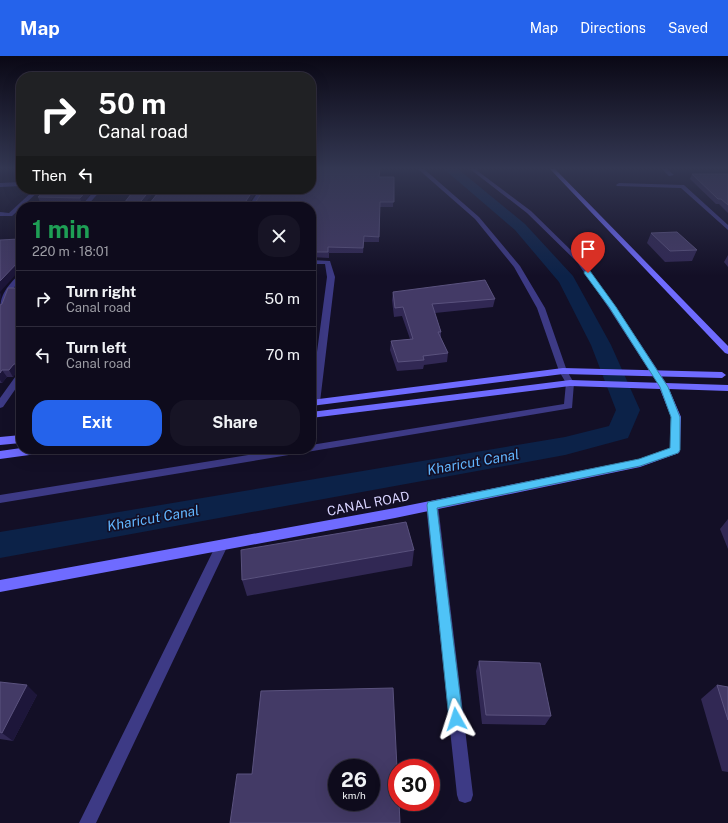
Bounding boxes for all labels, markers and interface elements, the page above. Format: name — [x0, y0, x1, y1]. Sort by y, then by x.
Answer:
text: Map — [20, 17, 60, 39]
text: Map — [530, 20, 558, 36]
text: Directions — [580, 20, 646, 36]
text: Saved — [668, 20, 708, 36]
text: 50 m — [98, 87, 166, 120]
icon: right — [32, 88, 84, 140]
text: Canal road — [98, 121, 188, 142]
icon: left — [75, 164, 97, 186]
text: Then — [32, 167, 67, 184]
text: 1 min — [32, 215, 90, 243]
button: close — [258, 215, 300, 257]
pin — [571, 232, 605, 273]
icon: arrive — [577, 238, 599, 260]
text: 220 m · 18:01 — [32, 244, 109, 259]
text: Turn right — [66, 283, 136, 300]
icon: right — [32, 288, 54, 310]
text: 50 m — [265, 290, 300, 307]
text: Canal road — [66, 300, 131, 315]
text: Turn left — [66, 339, 127, 356]
icon: left — [32, 344, 54, 366]
text: 70 m — [265, 346, 300, 363]
text: Canal road — [66, 356, 131, 371]
button: Exit — [32, 400, 162, 446]
button: Share — [170, 400, 300, 446]
water label: Kharicut Canal — [426, 446, 520, 478]
street label: CANAL ROAD — [326, 488, 411, 519]
water label: Kharicut Canal — [106, 502, 200, 534]
position arrow — [435, 698, 477, 740]
speed limit sign: 30 — [388, 759, 440, 811]
text: 26 — [341, 768, 367, 792]
text: km/h — [342, 789, 366, 801]

